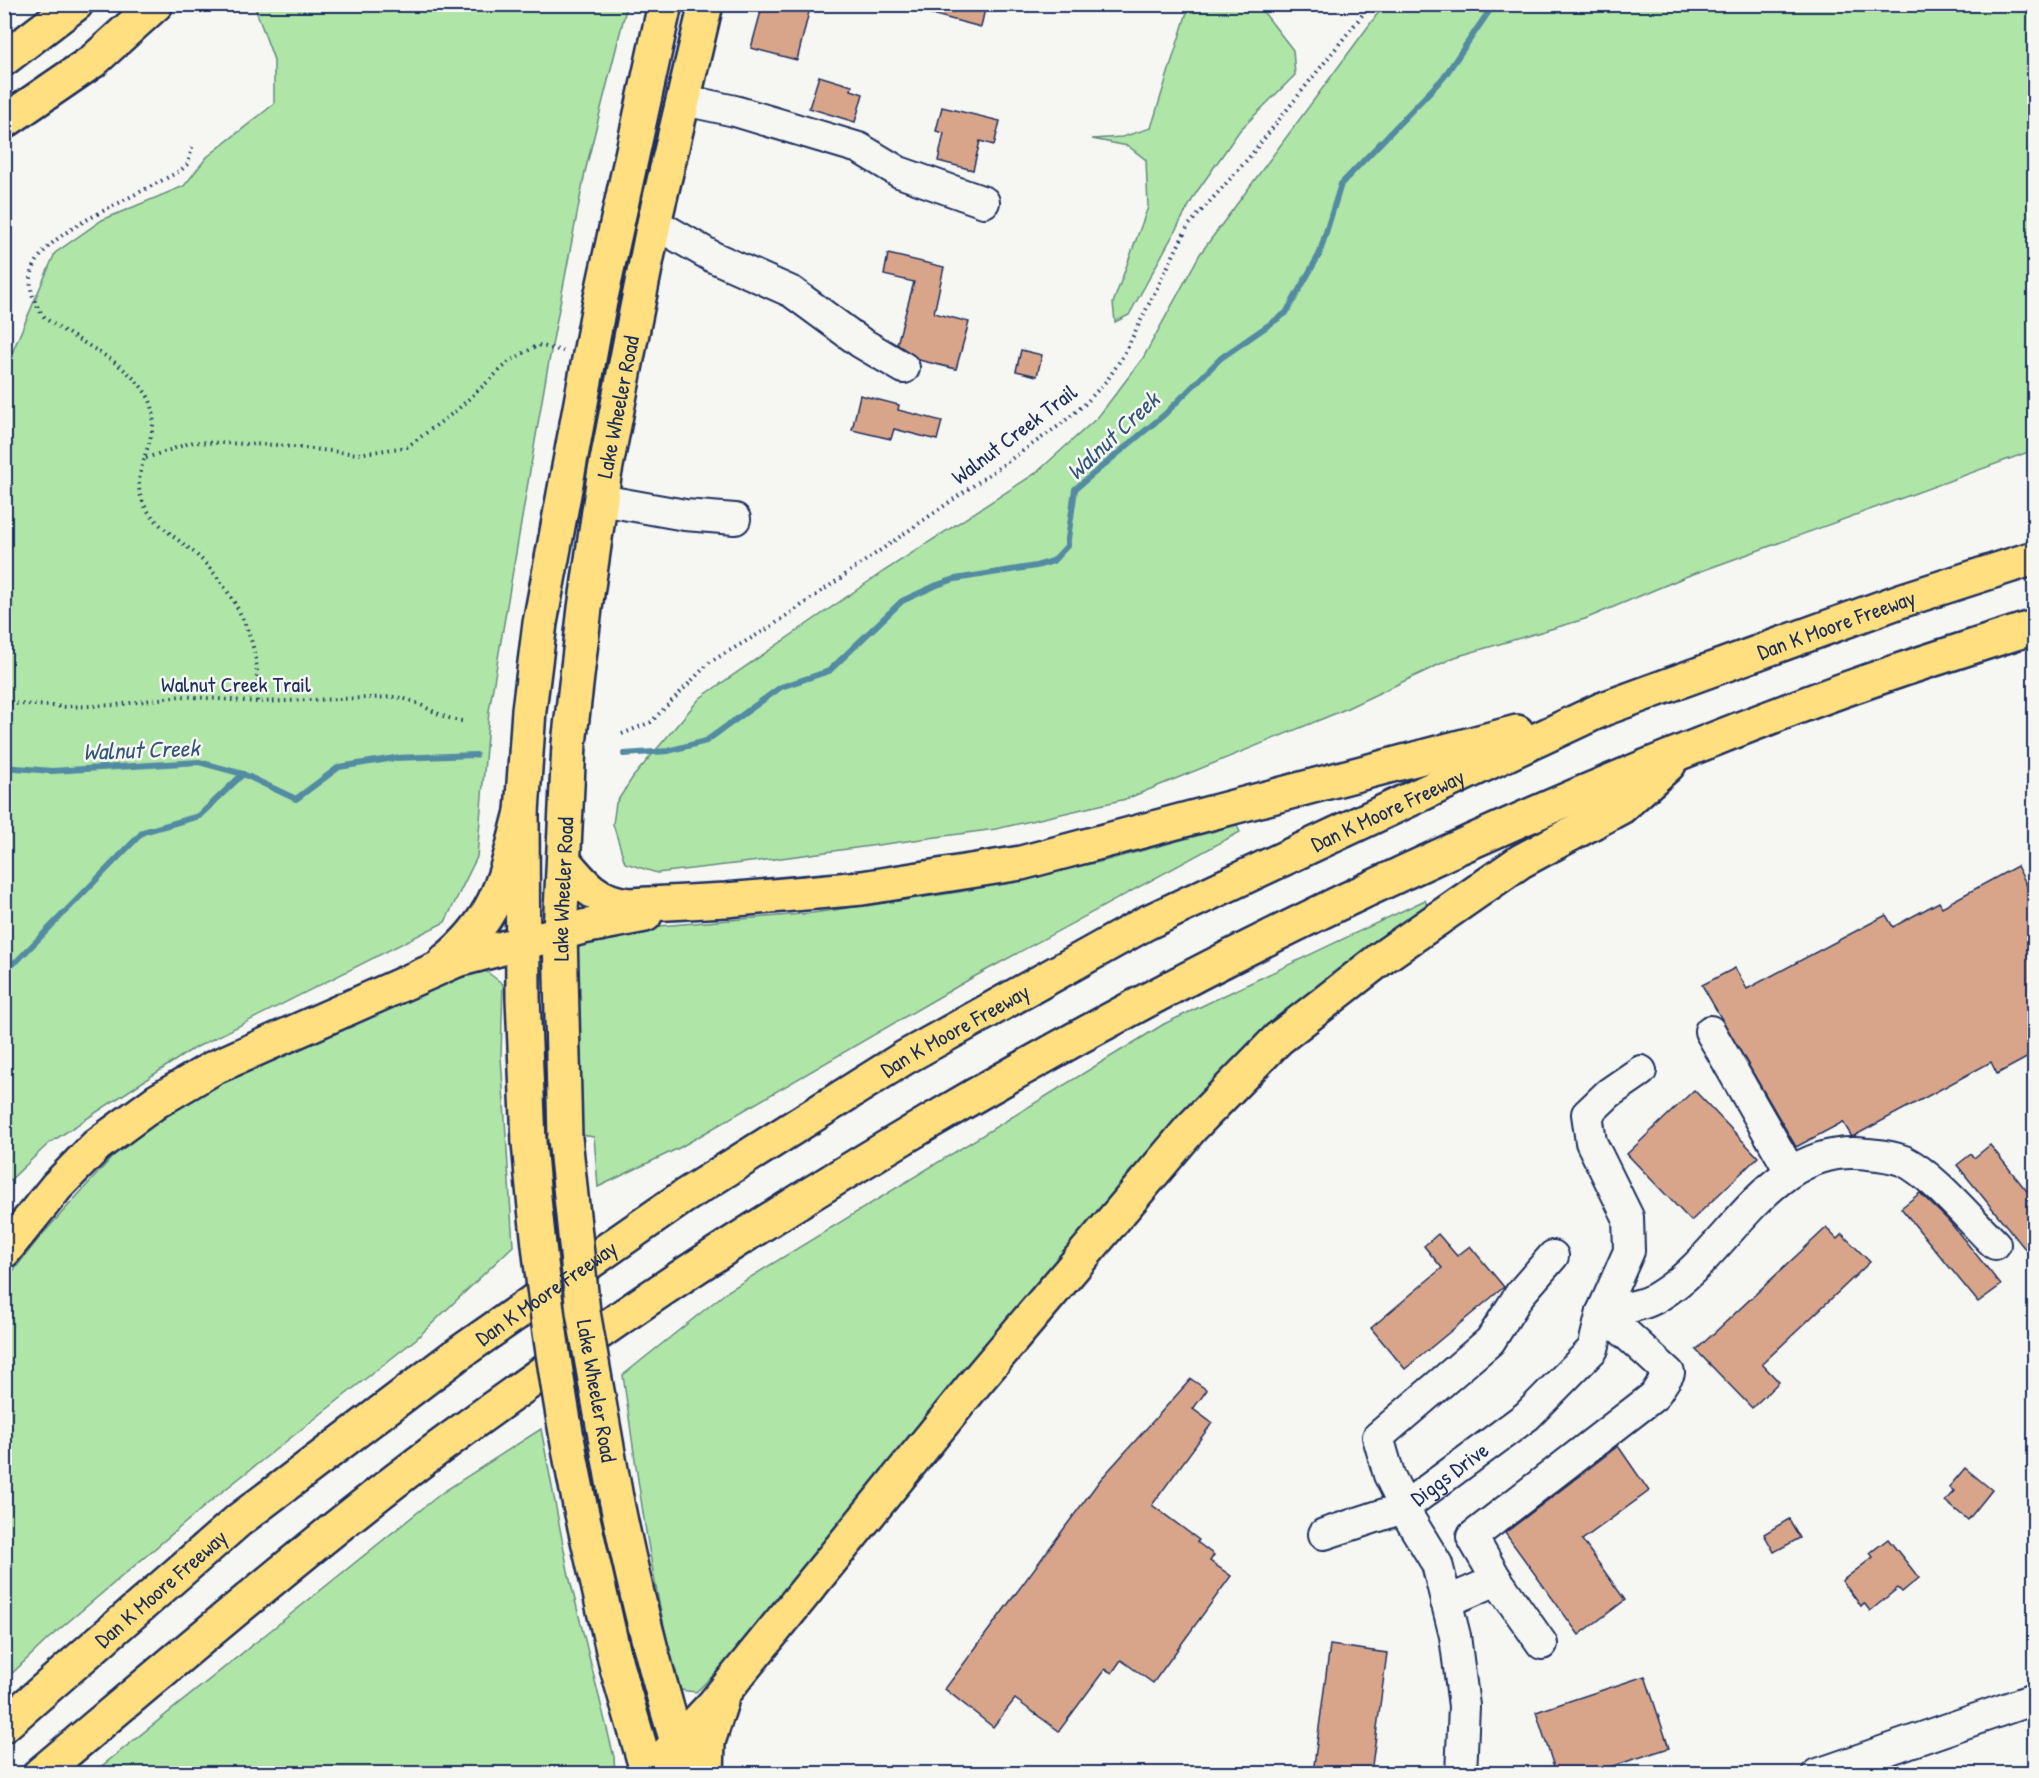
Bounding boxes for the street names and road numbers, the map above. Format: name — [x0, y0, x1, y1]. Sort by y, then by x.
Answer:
street label: Lake Wheeler Road — [589, 333, 646, 481]
street label: Walnut Creek Trail — [945, 377, 1083, 491]
street label: Dan K Moore Freeway — [1753, 582, 1919, 667]
street label: Walnut Creek Trail — [161, 669, 311, 699]
street label: Dan K Moore Freeway — [1306, 761, 1469, 859]
street label: Lake Wheeler Road — [545, 816, 581, 962]
street label: Dan K Moore Freeway — [875, 976, 1034, 1084]
street label: Dan K Moore Freeway — [469, 1233, 623, 1352]
street label: Lake Wheeler Road — [570, 1317, 624, 1465]
street label: Diggs Drive — [1404, 1435, 1495, 1513]
street label: Dan K Moore Freeway — [88, 1522, 233, 1654]

